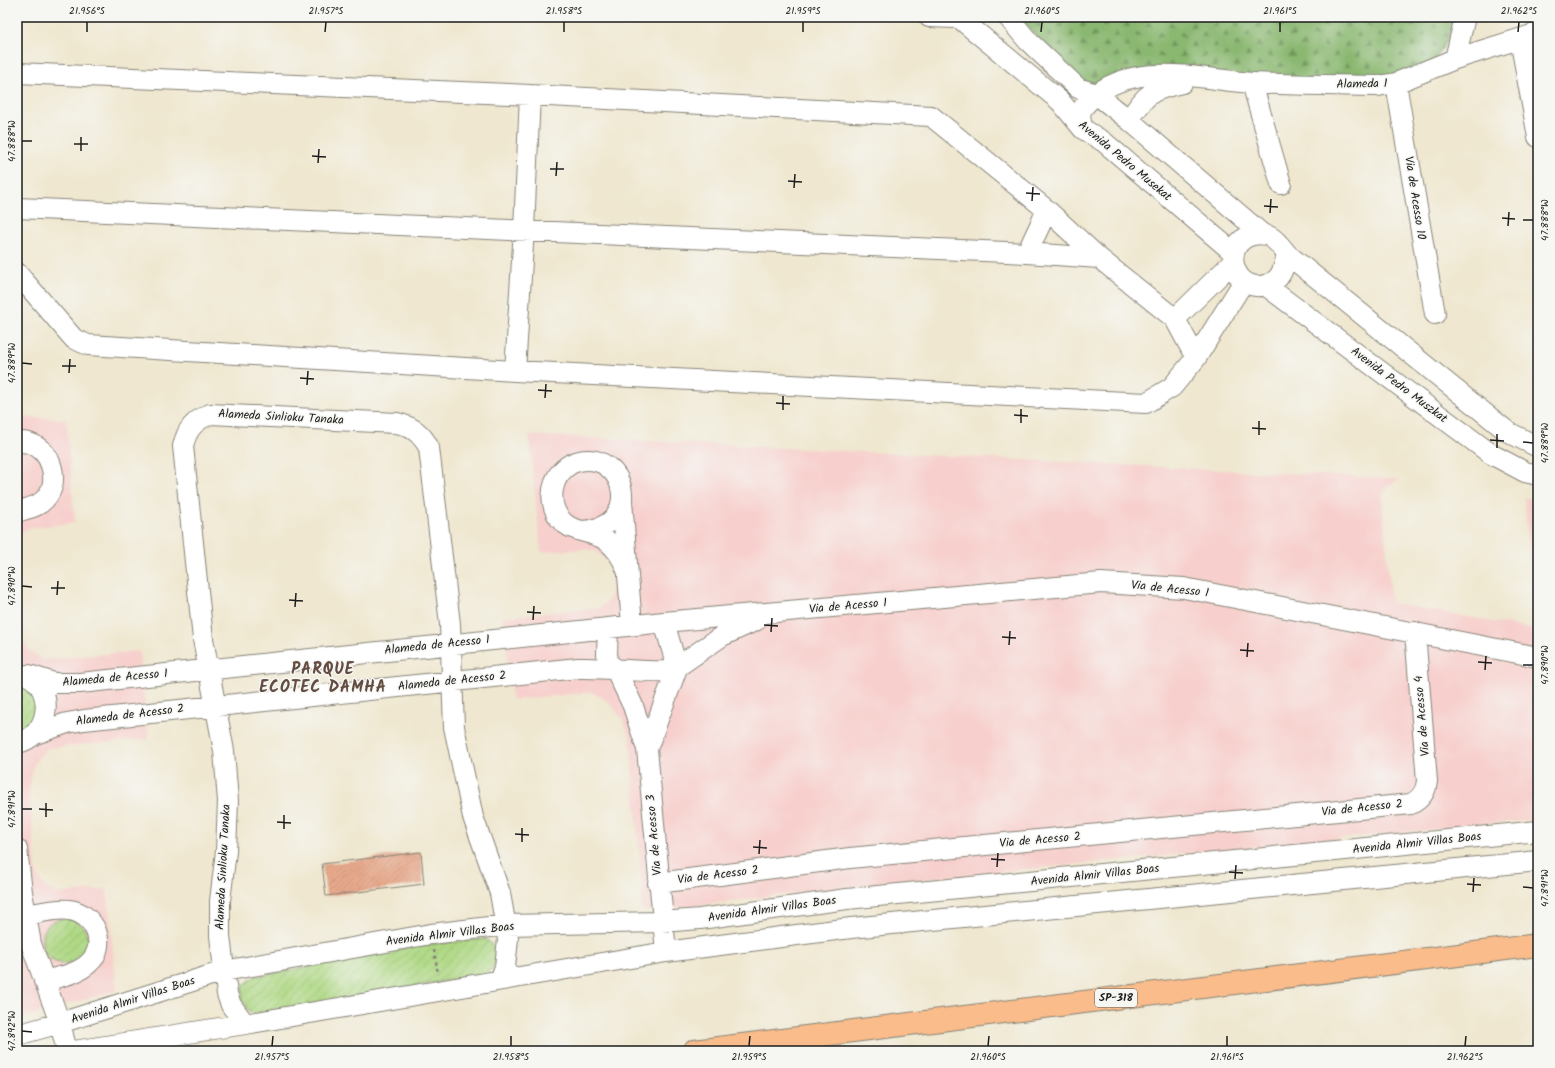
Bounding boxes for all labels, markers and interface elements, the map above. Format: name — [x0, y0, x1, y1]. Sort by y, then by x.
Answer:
text: 21.956°S — [69, 3, 106, 19]
text: 21.957°S — [309, 3, 344, 19]
text: 21.958°S — [546, 3, 583, 19]
text: 21.959°S — [785, 3, 821, 19]
text: 21.960°S — [1024, 3, 1060, 19]
text: 21.961°S — [1263, 3, 1297, 19]
text: 21.962°S — [1501, 3, 1538, 19]
street label: Alameda 1 — [1336, 74, 1388, 94]
street label: Avenida Pedro Musekat — [1074, 116, 1176, 206]
text: 47.888°W — [4, 120, 20, 162]
street label: Via de Acesso 10 — [1399, 155, 1431, 241]
text: 47.888°W — [1537, 199, 1553, 241]
street label: Avenida Pedro Muszkat — [1347, 342, 1452, 428]
text: 47.889°W — [4, 343, 20, 383]
street label: Alameda Sinlioku Tanaka — [218, 404, 345, 430]
text: 47.889°W — [1537, 423, 1553, 463]
text: 47.890°W — [4, 566, 20, 606]
street label: Via de Acesso 1 — [1130, 575, 1210, 603]
street label: Via de Acesso 1 — [808, 593, 888, 619]
street label: Alameda de Acesso 1 — [383, 630, 491, 660]
text: 47.890°W — [1537, 645, 1553, 685]
district label: PARQUE ECOTEC DAMHA — [259, 657, 387, 700]
street label: Alameda de Acesso 1 — [62, 664, 169, 692]
street label: Alameda de Acesso 2 — [397, 666, 507, 696]
street label: Via de Acesso 4 — [1409, 674, 1435, 757]
street label: Alameda de Acesso 2 — [75, 699, 185, 731]
text: 47.891°W — [4, 790, 20, 828]
street label: Via de Acesso 3 — [641, 794, 667, 876]
street label: Via de Acesso 2 — [1321, 794, 1403, 822]
street label: Alameda Sinlioku Tanaka — [210, 803, 236, 930]
street label: Via de Acesso 2 — [999, 827, 1081, 853]
street label: Avenida Almir Villas Boas — [1352, 827, 1482, 859]
street label: Avenida Almir Villas Boas — [1030, 859, 1160, 891]
street label: Via de Acesso 2 — [676, 861, 760, 889]
text: 47.891°W — [1537, 869, 1553, 907]
street label: Avenida Almir Villas Boas — [707, 891, 837, 927]
street label: Avenida Almir Villas Boas — [385, 917, 515, 951]
street label: Avenida Almir Villas Boas — [69, 971, 197, 1029]
road number: SP-318 — [1095, 989, 1137, 1007]
text: 47.892°W — [4, 1011, 20, 1051]
text: 21.957°S — [255, 1049, 290, 1065]
text: 21.958°S — [493, 1049, 530, 1065]
text: 21.959°S — [731, 1049, 767, 1065]
text: 21.960°S — [970, 1049, 1006, 1065]
text: 21.961°S — [1210, 1049, 1244, 1065]
text: 21.962°S — [1447, 1049, 1484, 1065]

